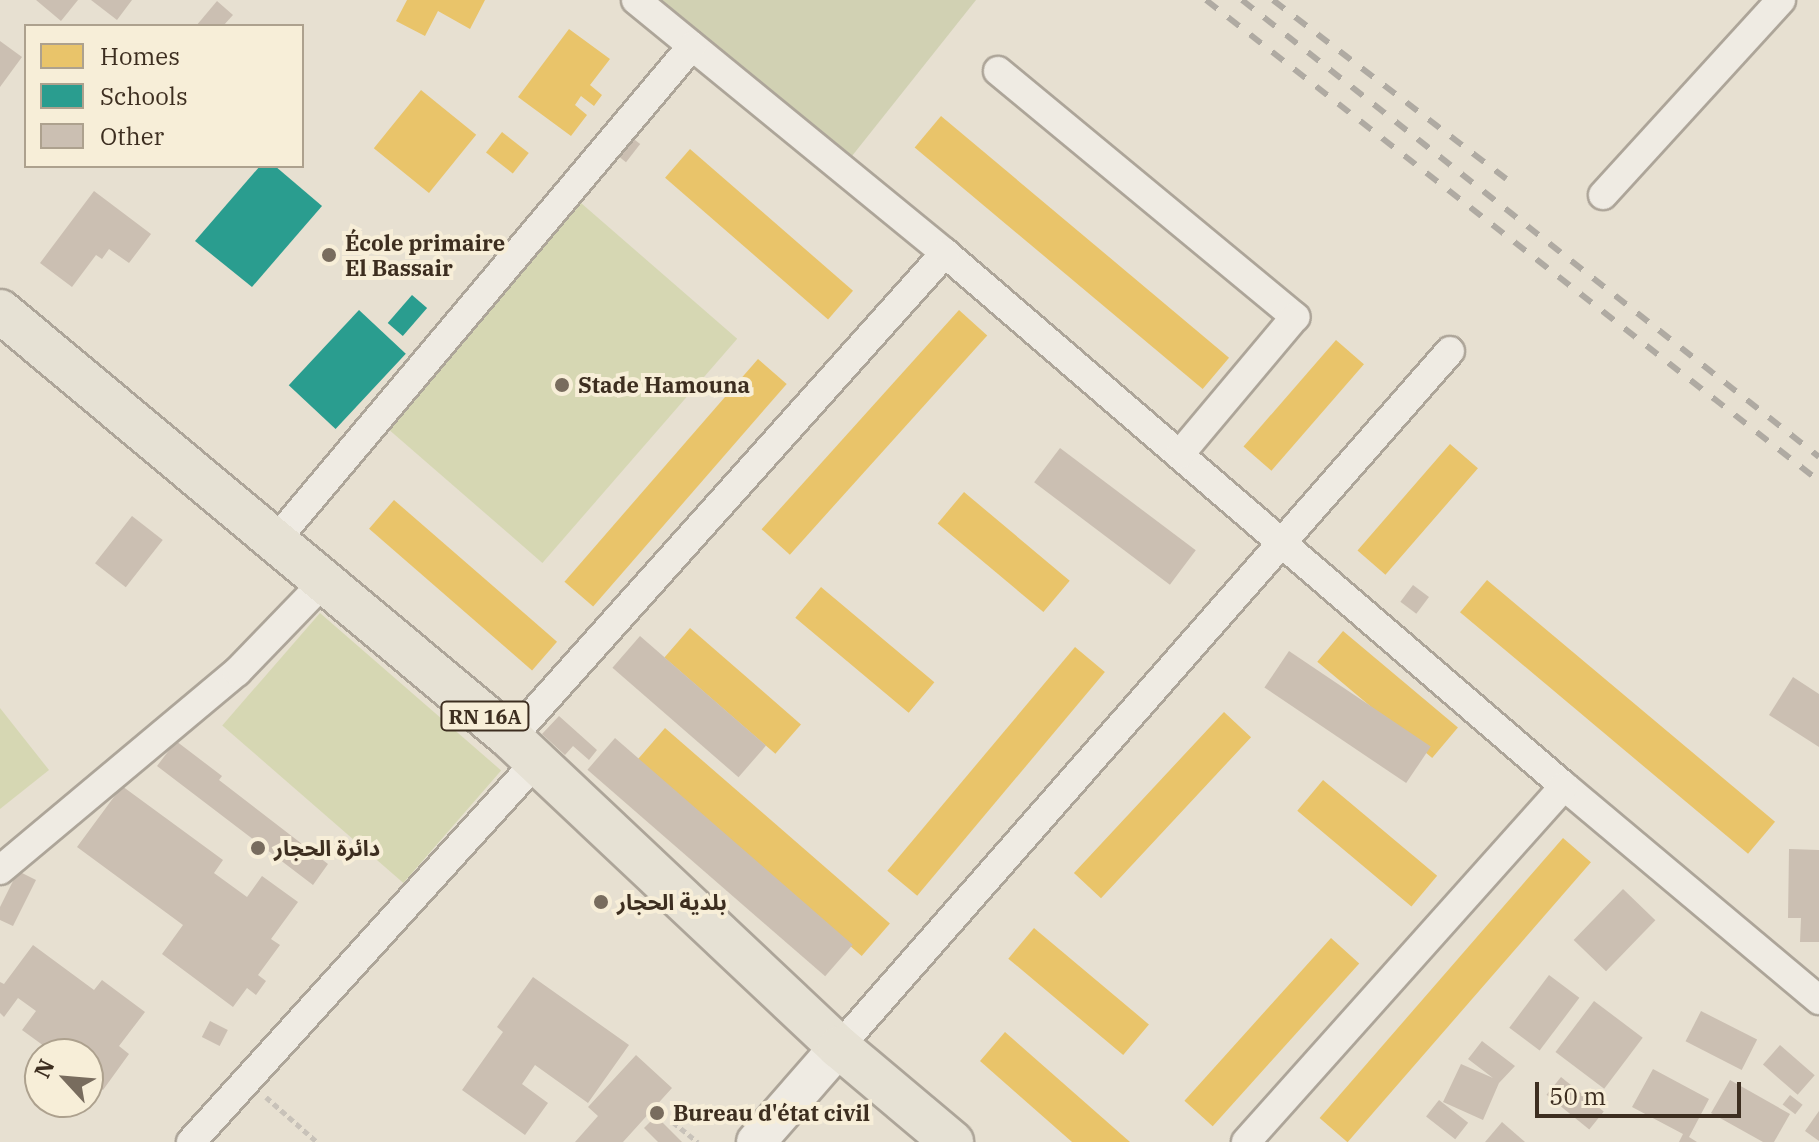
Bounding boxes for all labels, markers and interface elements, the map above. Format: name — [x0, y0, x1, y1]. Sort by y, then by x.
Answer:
legend — [24, 24, 304, 168]
text: Homes — [100, 40, 180, 72]
text: Schools — [100, 80, 188, 112]
text: Other — [100, 120, 164, 152]
place label: École primaire El Bassair — [345, 229, 505, 280]
marker: École primaire El Bassair — [320, 246, 338, 264]
place label: Stade Hamouna — [578, 372, 750, 398]
marker: Stade Hamouna — [553, 376, 571, 394]
road number: RN 16A — [439, 700, 531, 732]
place label: دائرة الحجار — [274, 835, 380, 861]
marker: دائرة الحجار — [249, 839, 267, 857]
place label: بلدية الحجار — [617, 889, 727, 915]
marker: بلدية الحجار — [592, 893, 610, 911]
north arrow — [24, 1038, 104, 1118]
text: N — [27, 1054, 61, 1082]
scale bar — [1539, 1066, 1745, 1116]
text: 50 m — [1549, 1080, 1606, 1112]
place label: Bureau d'état civil — [673, 1100, 870, 1126]
marker: Bureau d'état civil — [648, 1104, 666, 1122]

